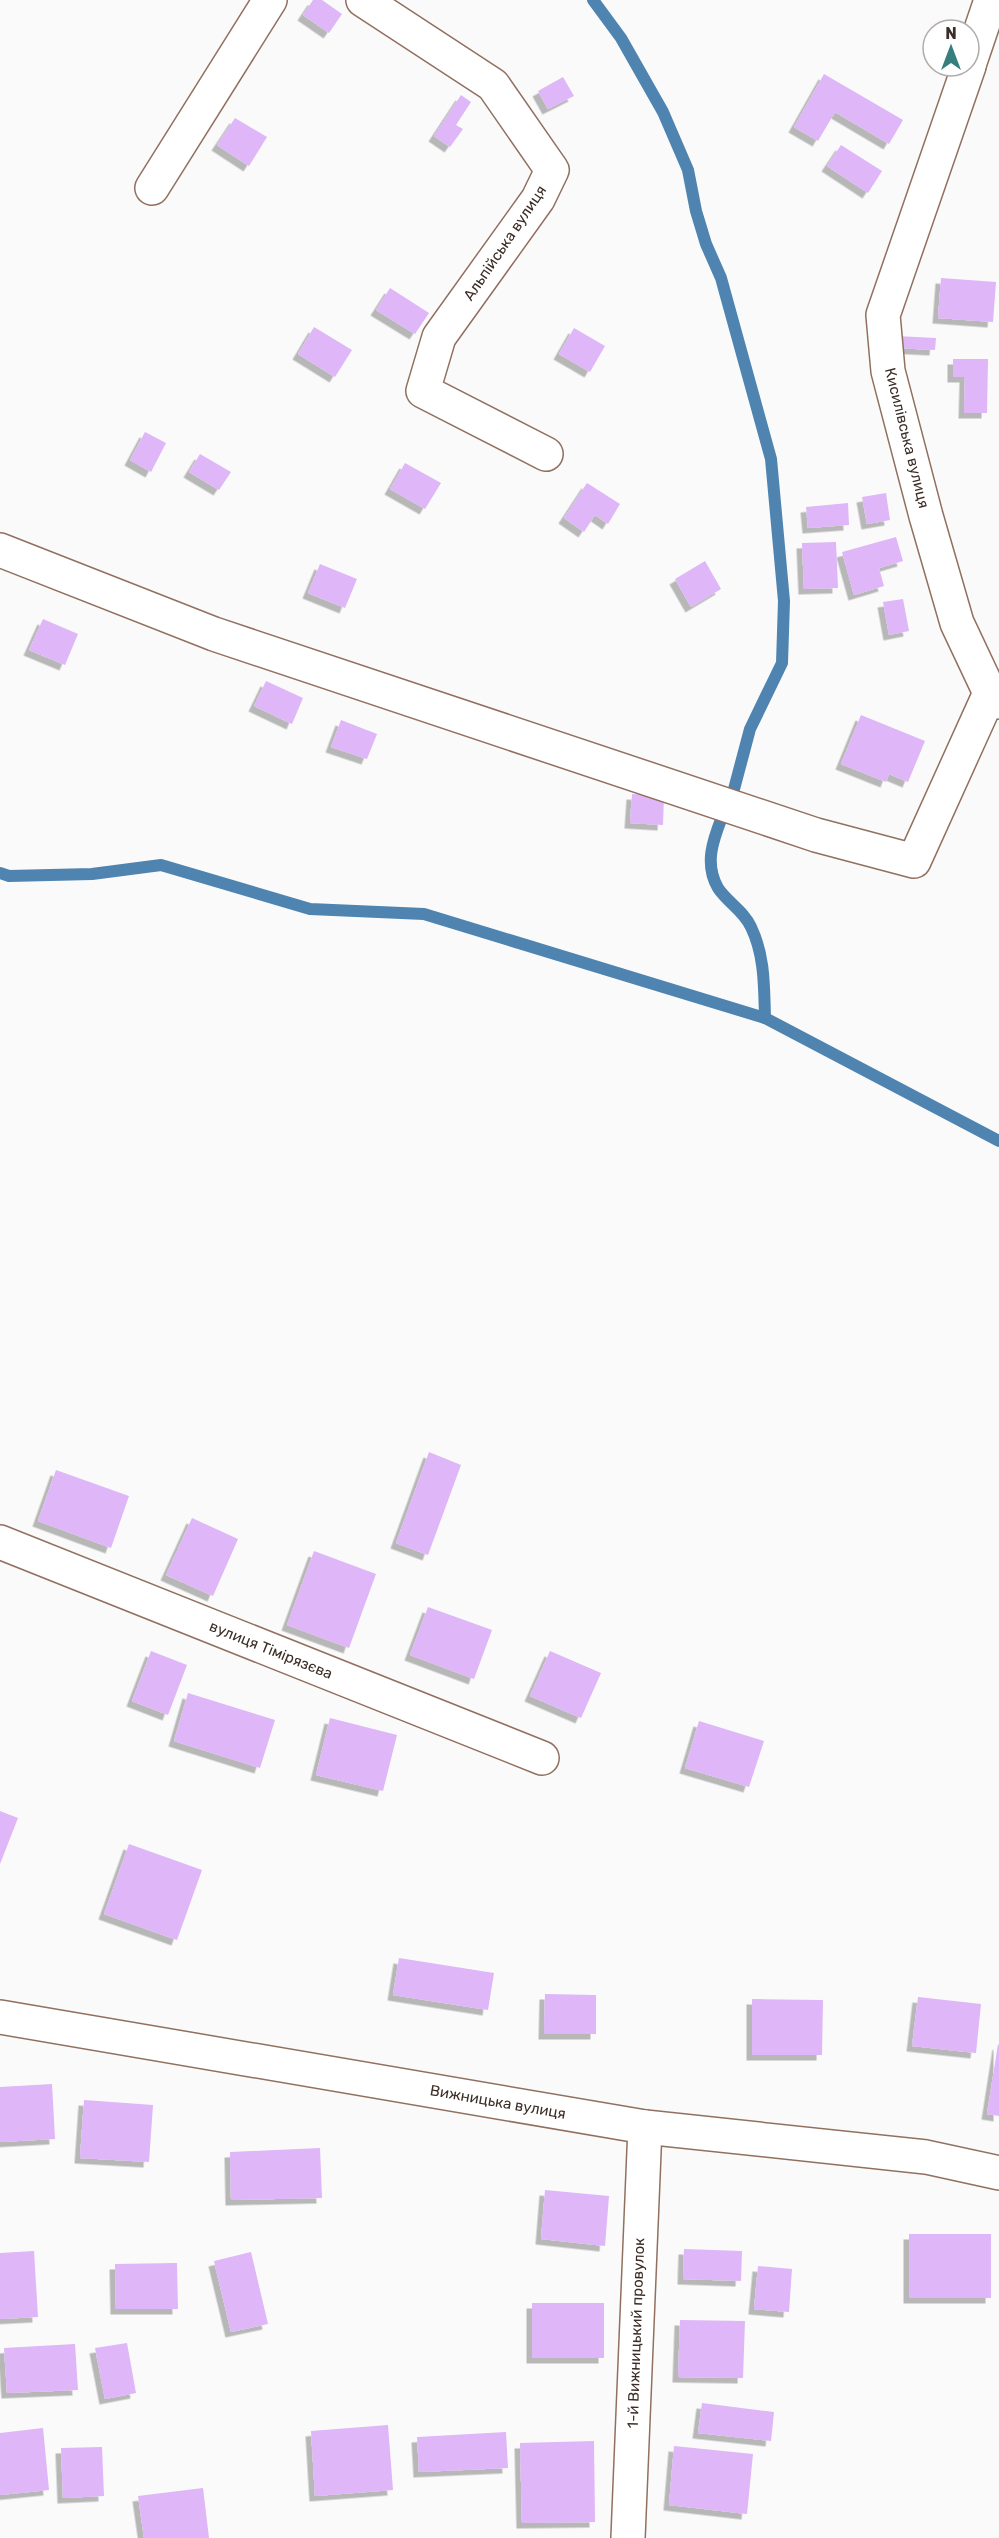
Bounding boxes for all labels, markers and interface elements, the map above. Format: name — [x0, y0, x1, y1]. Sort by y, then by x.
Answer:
north arrow — [921, 18, 981, 78]
text: N — [945, 24, 957, 43]
street label: Альпійська вулиця — [460, 182, 550, 304]
street label: Кисилівська вулиця — [881, 366, 933, 510]
street label: вулиця Тімірязєва — [207, 1617, 335, 1683]
street label: Вижницька вулиця — [429, 2081, 567, 2123]
street label: 1-й Вижницький провулок — [624, 2237, 648, 2429]

